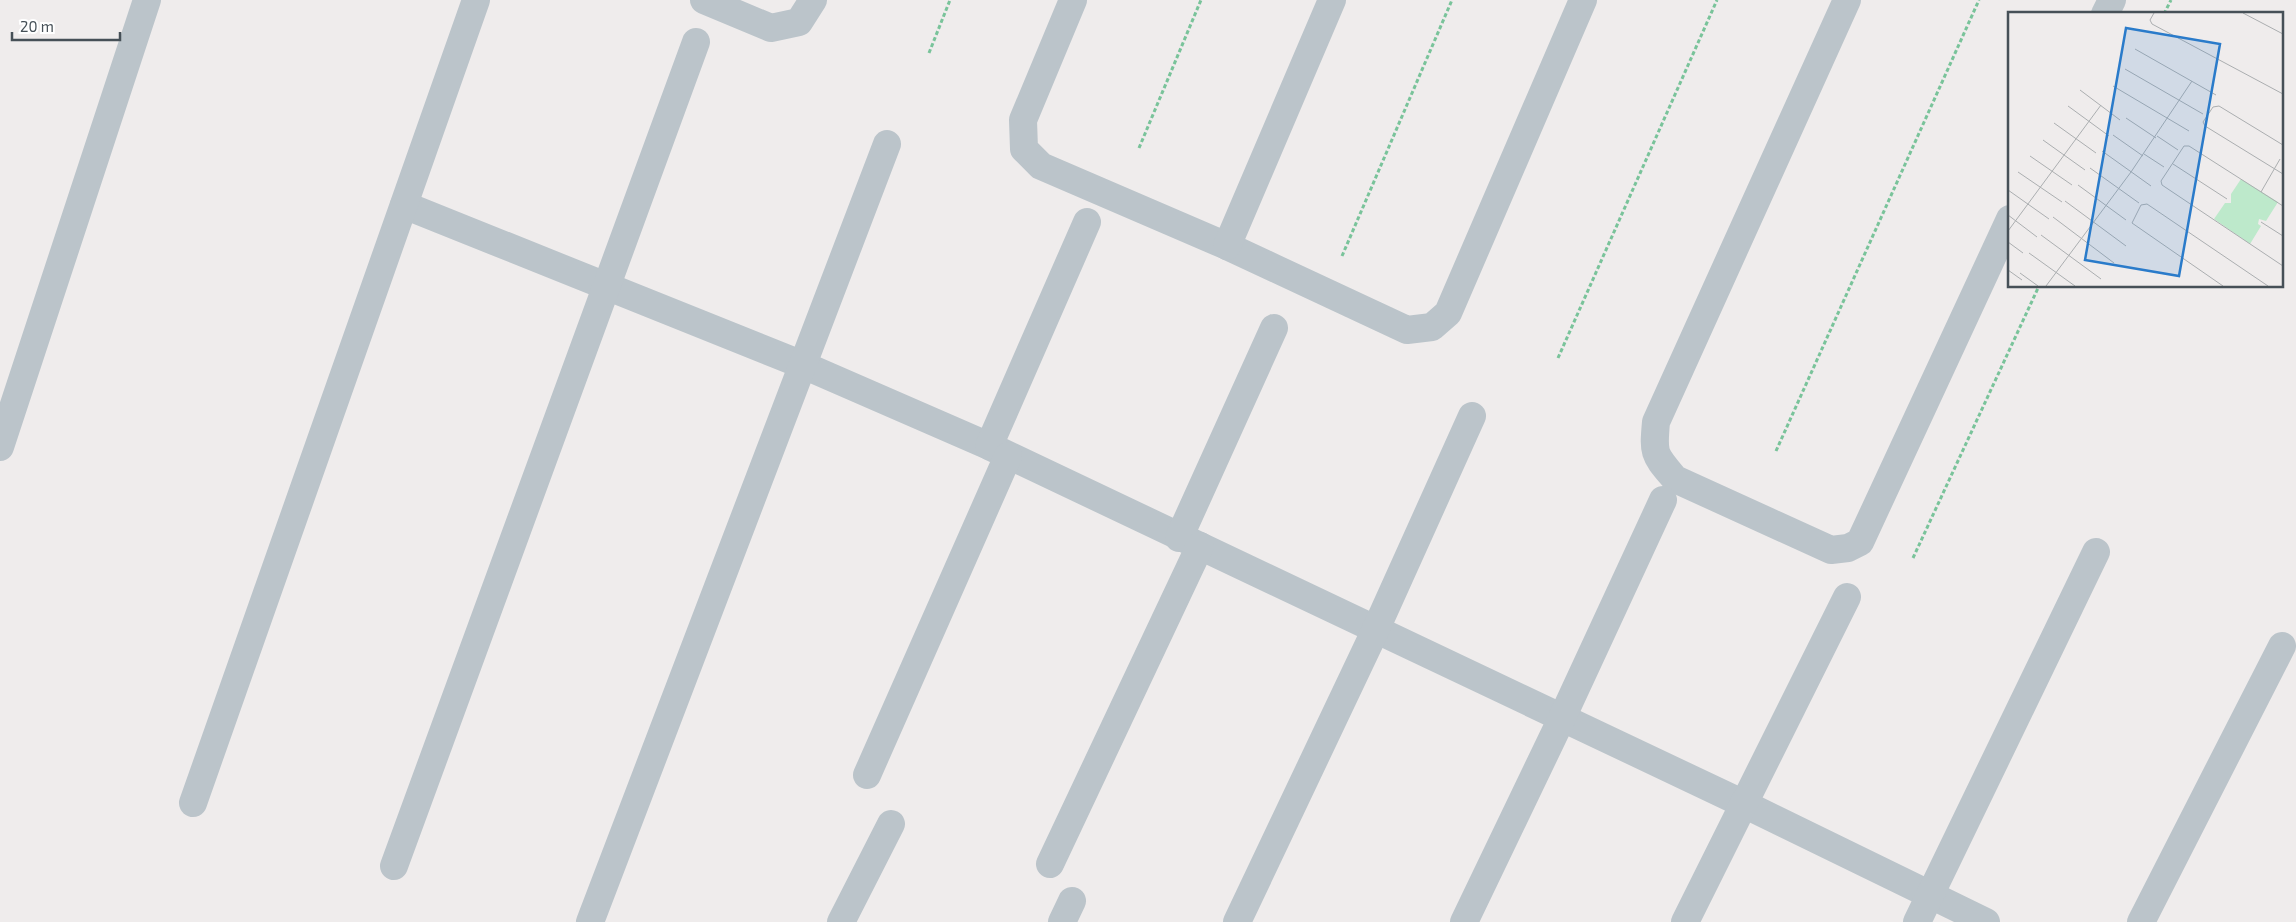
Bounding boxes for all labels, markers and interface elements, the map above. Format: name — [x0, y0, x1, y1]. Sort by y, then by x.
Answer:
scale bar — [12, 10, 120, 42]
inset map — [2008, 12, 2284, 288]
text: 20 m — [20, 17, 54, 35]

